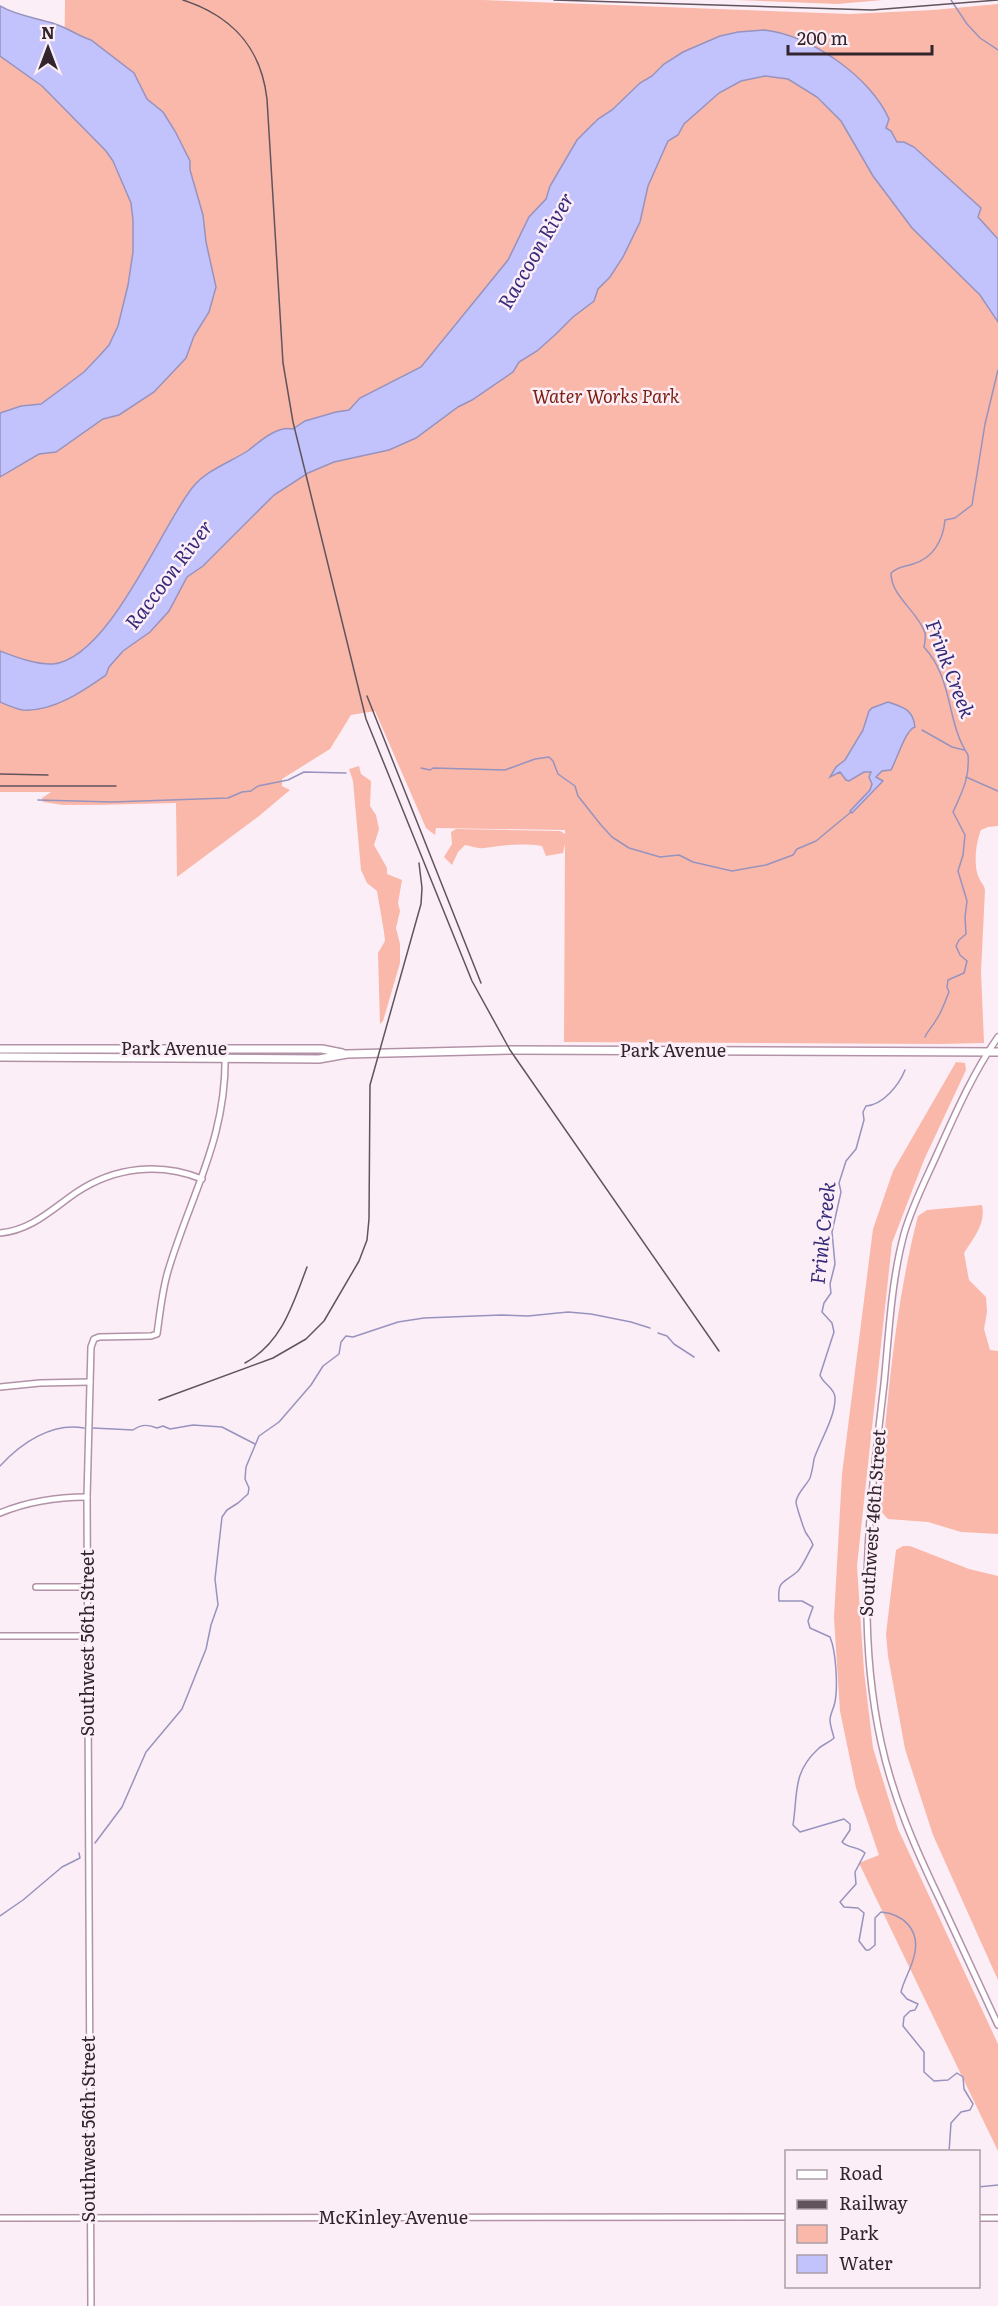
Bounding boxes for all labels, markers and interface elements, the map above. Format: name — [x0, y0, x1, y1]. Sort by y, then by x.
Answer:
north arrow — [18, 18, 78, 78]
scale bar — [788, 18, 932, 56]
text: N — [41, 20, 55, 44]
text: 200 m — [797, 24, 848, 51]
water label: Raccoon River — [489, 186, 580, 314]
park label: Water Works Park — [532, 382, 680, 409]
water label: Raccoon River — [116, 513, 219, 635]
water label: Frink Creek — [919, 615, 984, 722]
street label: Park Avenue — [121, 1034, 227, 1061]
street label: Park Avenue — [620, 1036, 726, 1063]
water label: Frink Creek — [801, 1180, 841, 1286]
street label: Southwest 46th Street — [851, 1428, 892, 1617]
street label: Southwest 56th Street — [73, 1549, 100, 1736]
street label: Southwest 56th Street — [74, 2035, 101, 2222]
legend — [785, 2150, 980, 2288]
text: Road — [839, 2159, 883, 2186]
text: Railway — [839, 2189, 908, 2216]
street label: McKinley Avenue — [318, 2203, 468, 2230]
text: Park — [839, 2219, 880, 2246]
text: Water — [839, 2249, 893, 2276]

